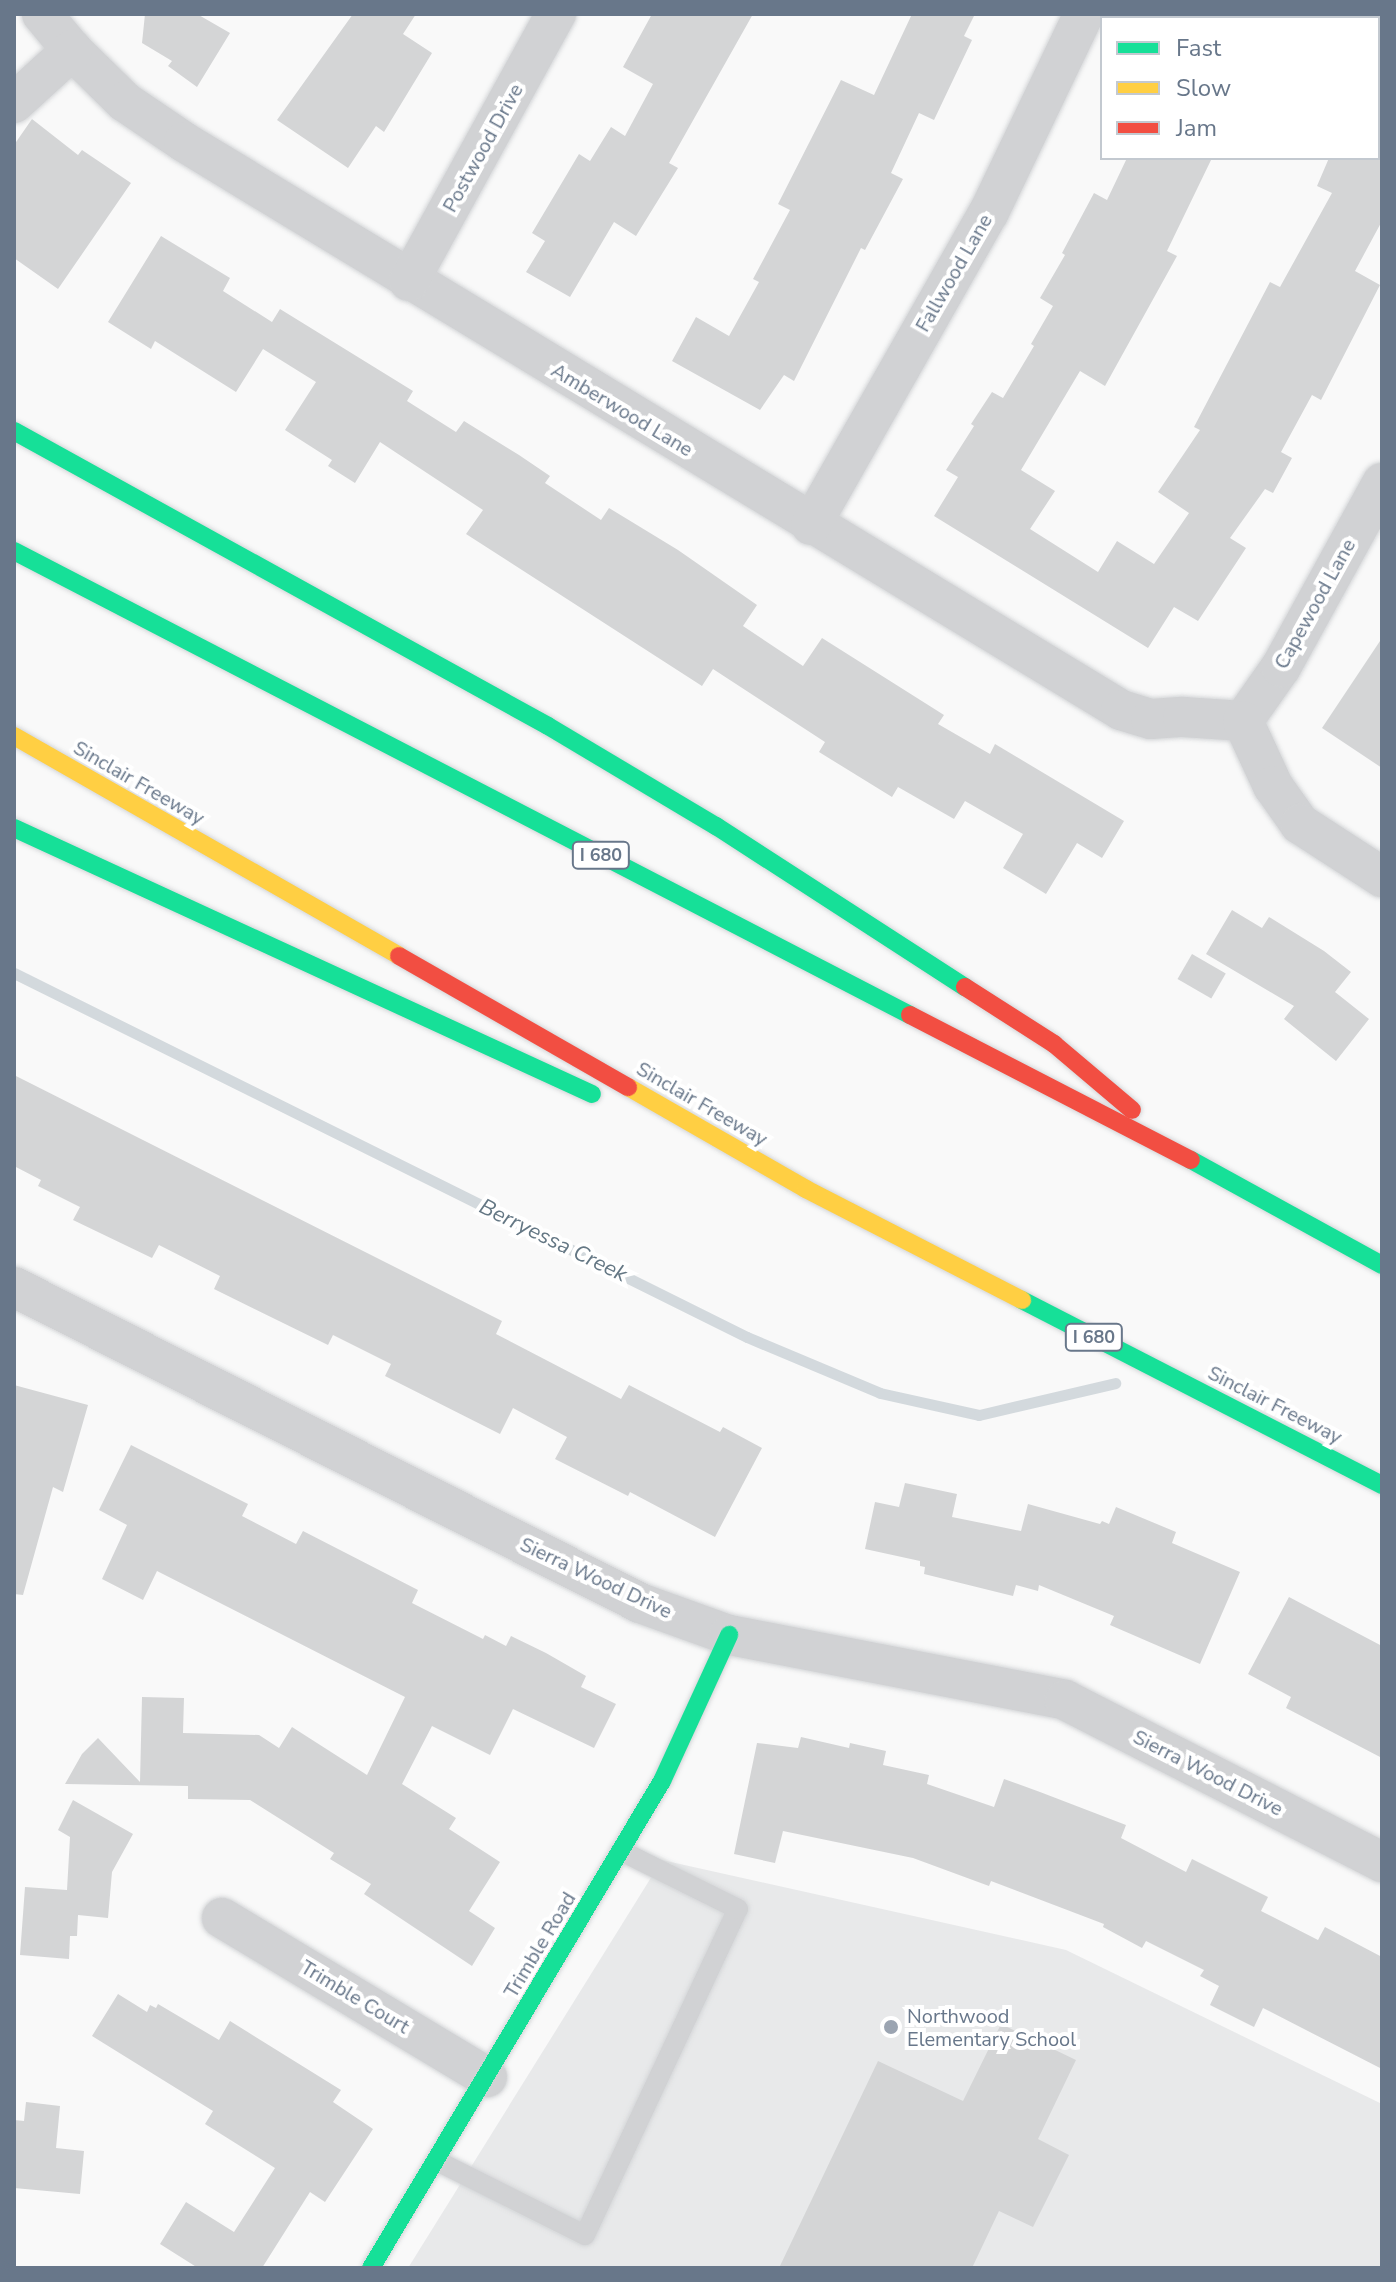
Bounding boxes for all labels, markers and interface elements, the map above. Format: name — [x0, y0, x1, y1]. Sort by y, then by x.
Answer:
legend — [1100, 16, 1380, 160]
text: Fast — [1176, 32, 1221, 64]
text: Slow — [1176, 72, 1231, 104]
street label: Postwood Drive — [438, 80, 528, 216]
text: Jam — [1176, 112, 1217, 144]
street label: Fallwood Lane — [911, 210, 997, 336]
street label: Amberwood Lane — [547, 358, 697, 462]
street label: Capewood Lane — [1269, 535, 1361, 673]
street label: Sinclair Freeway — [69, 736, 209, 830]
road number: I 680 — [571, 841, 631, 869]
street label: Sinclair Freeway — [632, 1057, 772, 1151]
water label: Berryessa Creek — [475, 1194, 631, 1288]
road number: I 680 — [1064, 1323, 1124, 1351]
street label: Sinclair Freeway — [1204, 1361, 1346, 1449]
street label: Sierra Wood Drive — [516, 1532, 676, 1624]
street label: Sierra Wood Drive — [1129, 1725, 1287, 1821]
street label: Trimble Road — [499, 1888, 581, 2002]
street label: Trimble Court — [296, 1955, 414, 2039]
place label: Northwood Elementary School — [907, 2004, 1076, 2051]
marker: Northwood Elementary School — [882, 2018, 900, 2036]

